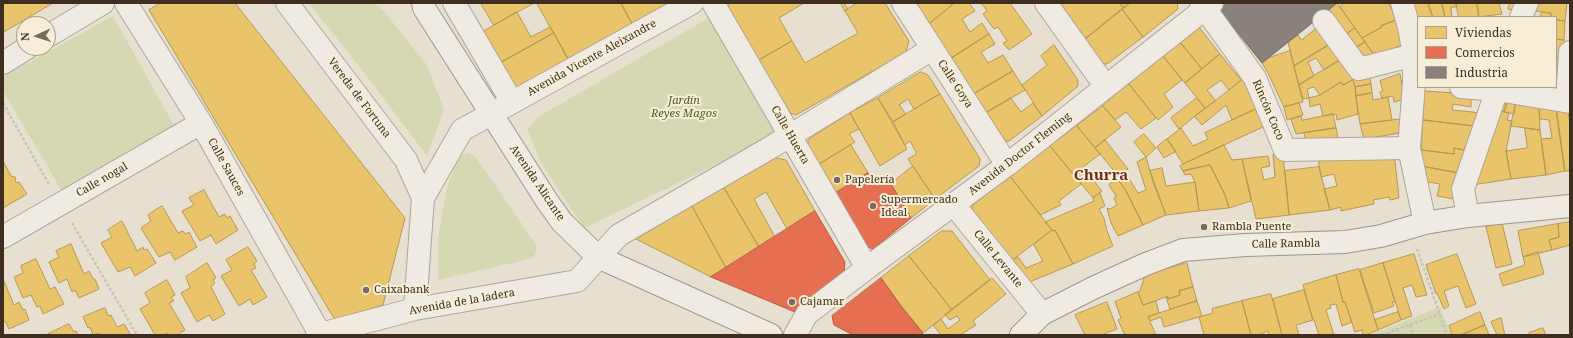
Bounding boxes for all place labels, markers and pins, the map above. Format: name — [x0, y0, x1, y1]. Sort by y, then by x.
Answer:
place label: Papelería — [845, 173, 895, 187]
marker: Papelería — [832, 175, 842, 185]
place label: Supermercado Ideal — [881, 193, 958, 219]
marker: Supermercado Ideal — [868, 201, 878, 211]
place label: Rambla Puente — [1212, 220, 1291, 234]
marker: Rambla Puente — [1199, 222, 1209, 232]
place label: Caixabank — [374, 283, 429, 297]
marker: Caixabank — [361, 285, 371, 295]
place label: Cajamar — [800, 295, 844, 309]
marker: Cajamar — [787, 297, 797, 307]

